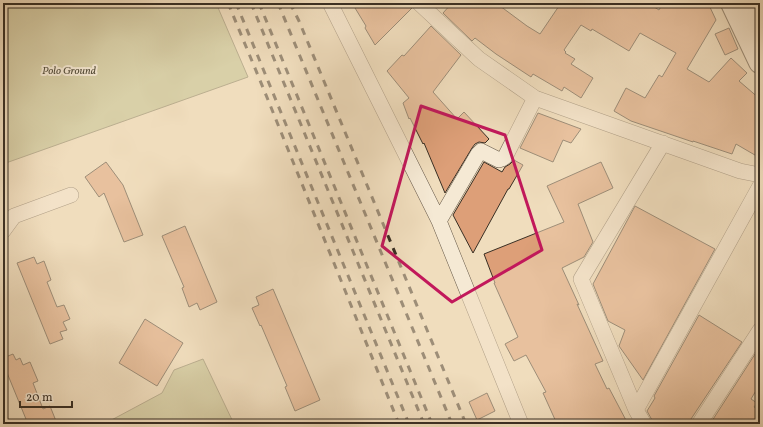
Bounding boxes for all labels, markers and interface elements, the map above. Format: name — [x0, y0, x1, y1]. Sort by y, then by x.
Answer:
park label: Polo Ground — [42, 64, 97, 79]
scale bar — [20, 383, 72, 409]
text: 20 m — [26, 390, 53, 406]

